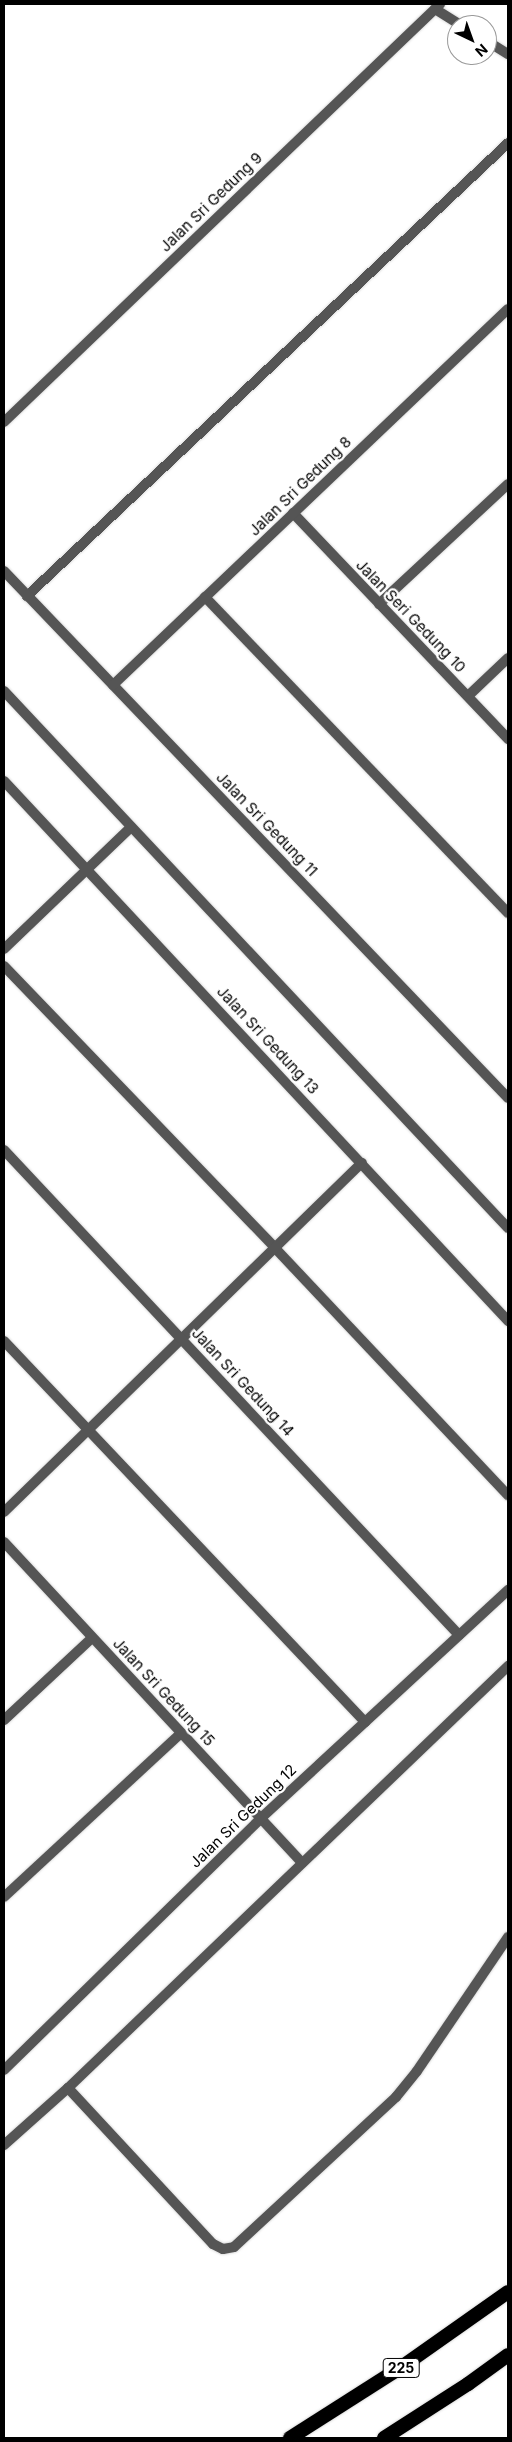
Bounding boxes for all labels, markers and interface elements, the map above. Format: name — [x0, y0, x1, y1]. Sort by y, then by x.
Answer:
north arrow — [447, 15, 497, 65]
text: N — [472, 41, 491, 61]
street label: Jalan Sri Gedung 9 — [156, 149, 266, 255]
street label: Jalan Sri Gedung 8 — [245, 433, 355, 539]
street label: Jalan Seri Gedung 10 — [352, 556, 470, 676]
street label: Jalan Sri Gedung 11 — [213, 768, 321, 880]
street label: Jalan Sri Gedung 13 — [213, 982, 323, 1098]
street label: Jalan Sri Gedung 14 — [188, 1324, 298, 1440]
street label: Jalan Sri Gedung 15 — [109, 1634, 219, 1750]
street label: Jalan Sri Gedung 12 — [186, 1761, 300, 1871]
road number: 225 — [382, 2356, 420, 2380]

